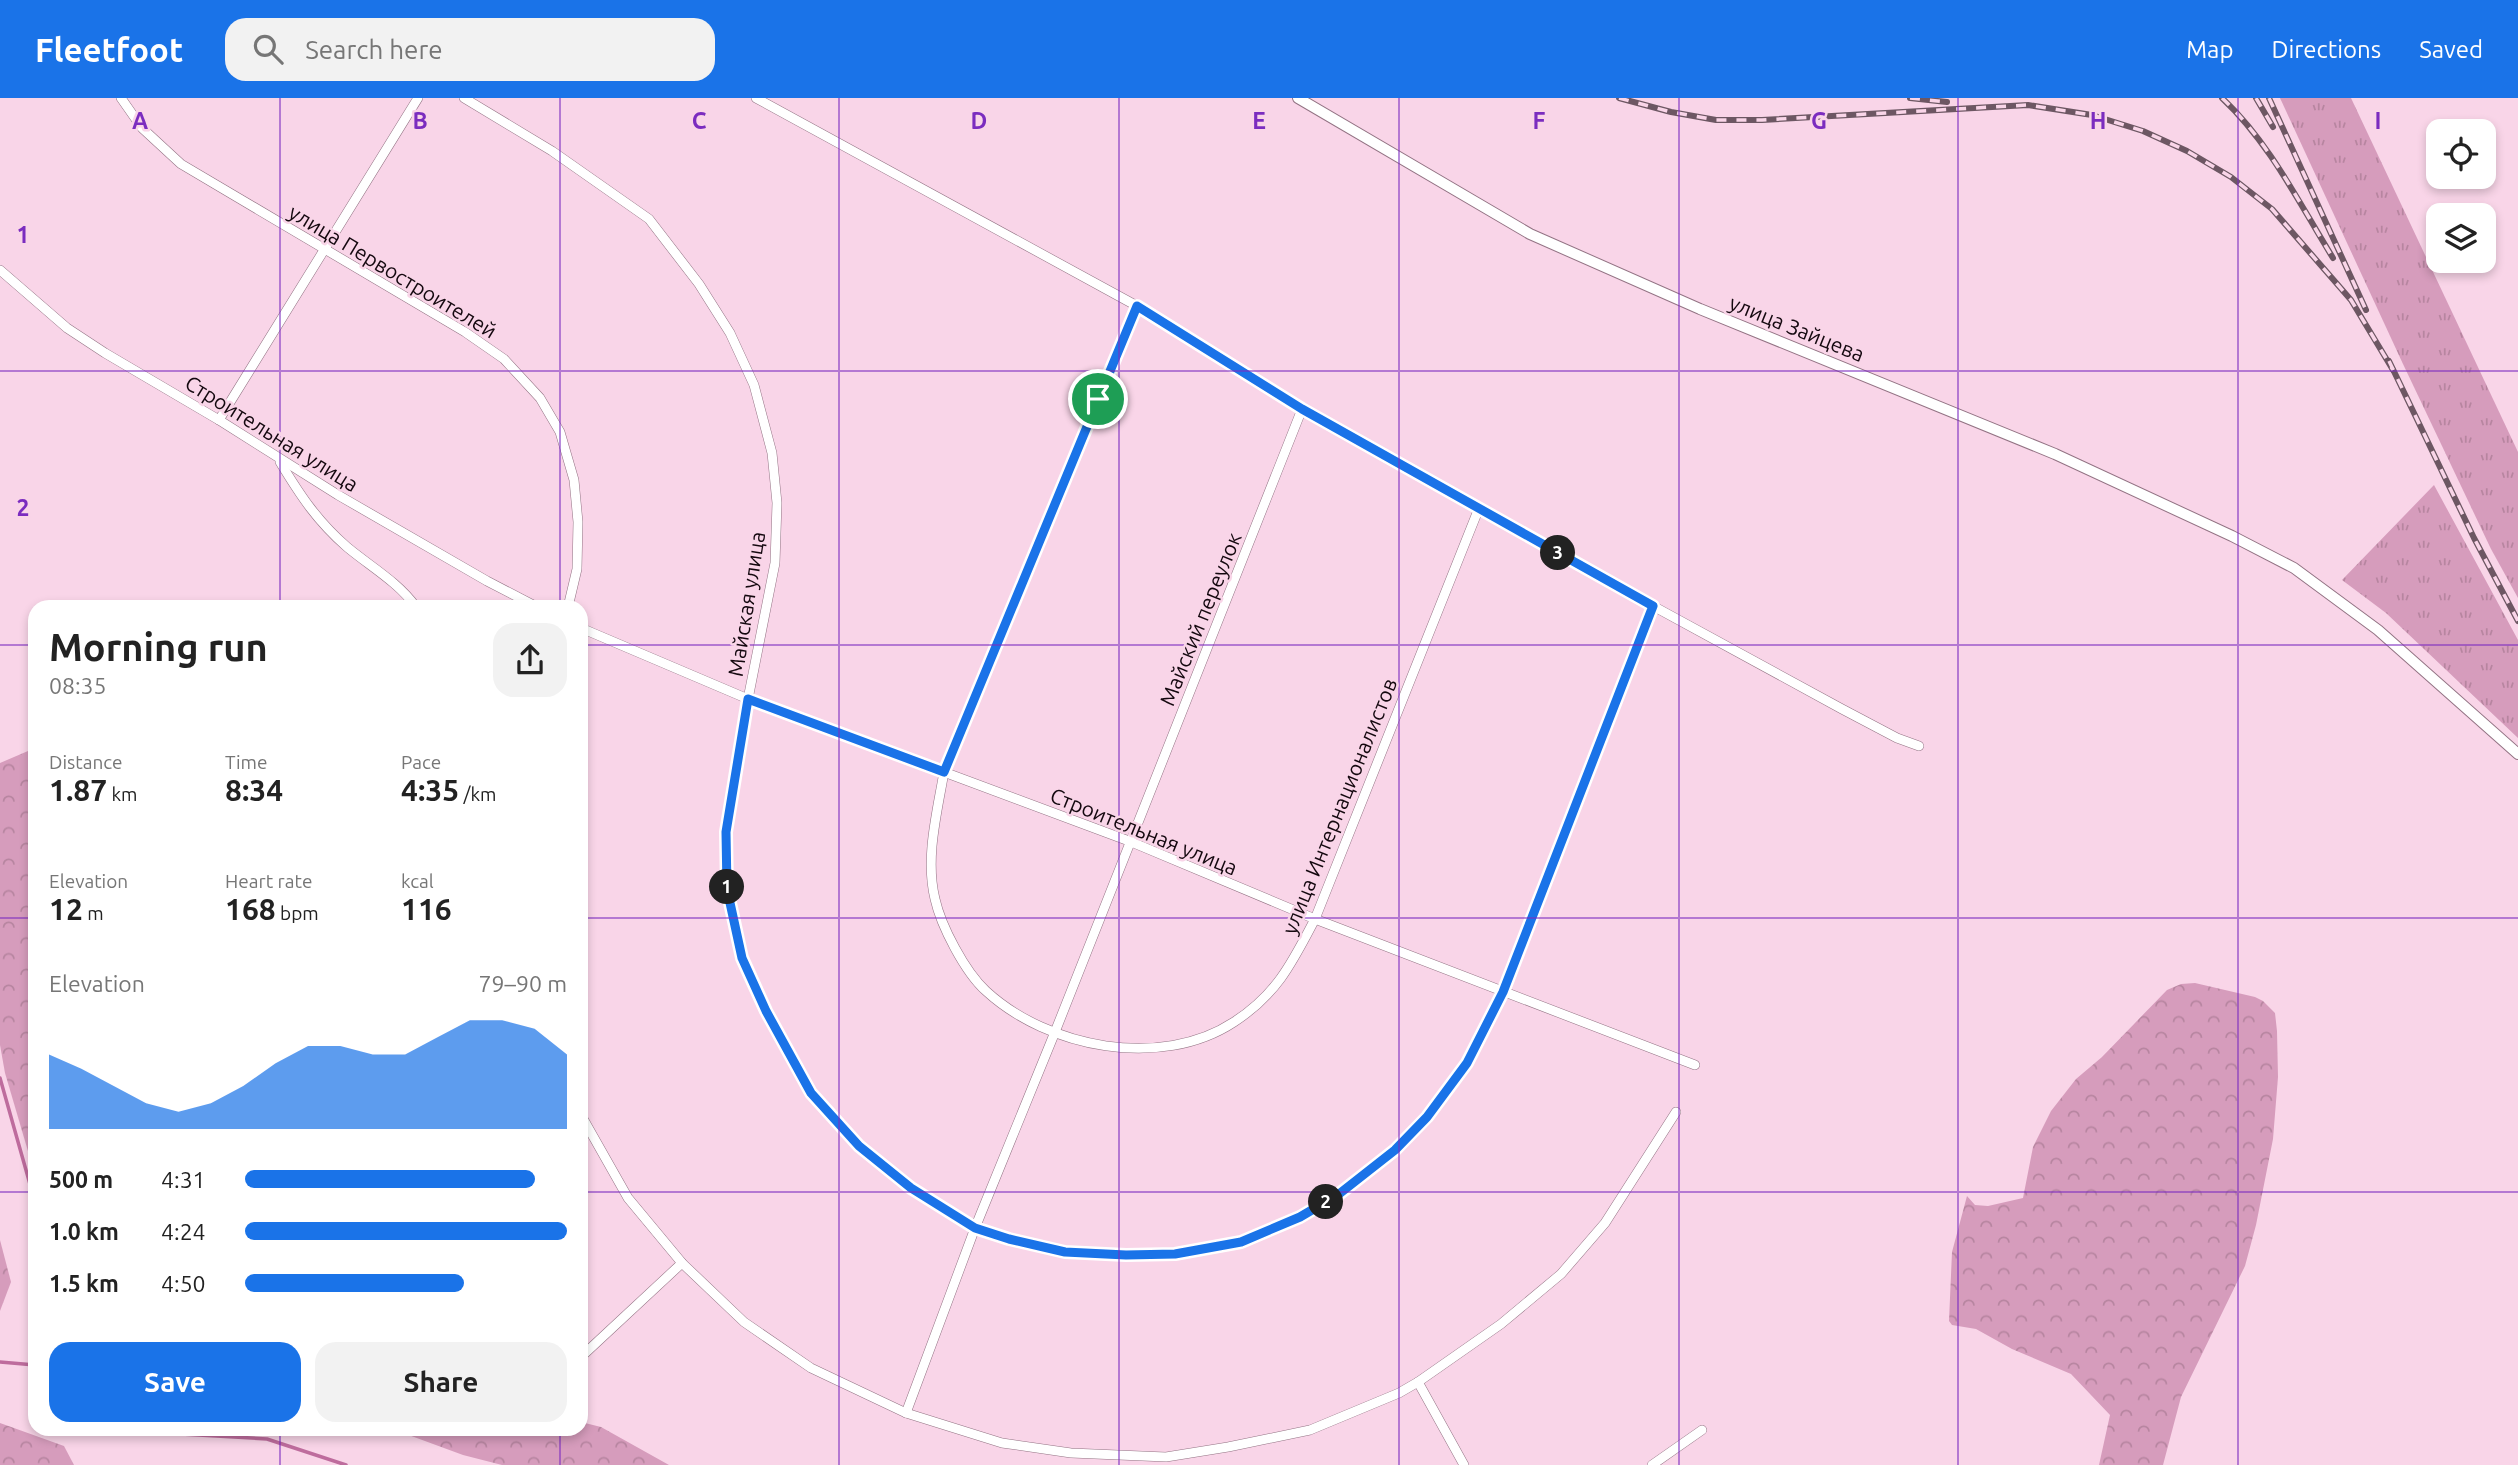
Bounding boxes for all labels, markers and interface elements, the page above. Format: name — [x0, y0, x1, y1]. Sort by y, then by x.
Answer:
search box — [225, 18, 715, 81]
icon: search — [249, 30, 287, 68]
text: Fleetfoot — [35, 31, 183, 68]
text: Search here — [305, 35, 443, 64]
text: Map — [2186, 36, 2233, 63]
text: Directions — [2271, 36, 2381, 63]
text: Saved — [2419, 36, 2483, 63]
text: A — [132, 108, 148, 133]
text: B — [412, 108, 428, 133]
text: C — [692, 108, 707, 133]
text: D — [971, 108, 987, 133]
text: E — [1252, 108, 1266, 133]
text: F — [1533, 108, 1546, 133]
text: G — [1811, 108, 1827, 133]
text: H — [2090, 108, 2106, 133]
text: I — [2375, 108, 2381, 133]
map controls — [2426, 119, 2496, 273]
button: locate — [2426, 119, 2496, 189]
street label: улица Первостроителей — [285, 199, 501, 343]
button: layers — [2426, 203, 2496, 273]
text: 1 — [17, 222, 29, 247]
street label: улица Зайцева — [1726, 290, 1868, 366]
pin — [1068, 369, 1128, 429]
street label: Строительная улица — [181, 370, 363, 496]
icon: arrive — [1079, 380, 1117, 418]
text: 2 — [17, 495, 29, 520]
street label: Майский переулок — [1154, 529, 1246, 709]
street label: Майская улица — [723, 530, 769, 678]
pin: 3 — [1540, 536, 1576, 570]
text: 3 — [1552, 541, 1563, 563]
button: share — [493, 623, 567, 697]
text: Morning run — [49, 626, 268, 668]
text: 08:35 — [49, 673, 107, 698]
street label: улица Интернационалистов — [1277, 675, 1401, 937]
text: Distance — [49, 751, 123, 773]
text: Time — [225, 751, 267, 773]
text: Pace — [401, 751, 441, 773]
text: 1.87 — [49, 773, 107, 807]
text: 8:34 — [225, 773, 283, 807]
text: 4:35 — [401, 773, 459, 807]
text: km — [107, 783, 137, 805]
text: /km — [459, 783, 497, 805]
street label: Строительная улица — [1047, 783, 1241, 879]
text: Elevation — [49, 870, 128, 892]
text: Heart rate — [225, 870, 312, 892]
text: kcal — [401, 870, 434, 892]
pin: 1 — [710, 870, 744, 904]
text: 1 — [721, 875, 732, 897]
text: 12 — [49, 892, 83, 926]
text: 168 — [225, 892, 276, 926]
text: 116 — [401, 892, 452, 926]
text: m — [83, 902, 104, 924]
text: bpm — [276, 902, 319, 924]
text: Elevation — [49, 971, 145, 996]
text: 79–90 m — [479, 971, 567, 996]
text: 500 m — [49, 1167, 113, 1192]
text: 4:31 — [161, 1167, 206, 1192]
pin: 2 — [1308, 1184, 1344, 1220]
text: 2 — [1320, 1190, 1331, 1212]
text: 1.0 km — [49, 1219, 119, 1244]
text: 4:24 — [161, 1219, 206, 1244]
text: 1.5 km — [49, 1271, 119, 1296]
text: 4:50 — [161, 1271, 206, 1296]
button: Save — [49, 1342, 301, 1422]
button: Share — [315, 1342, 567, 1422]

